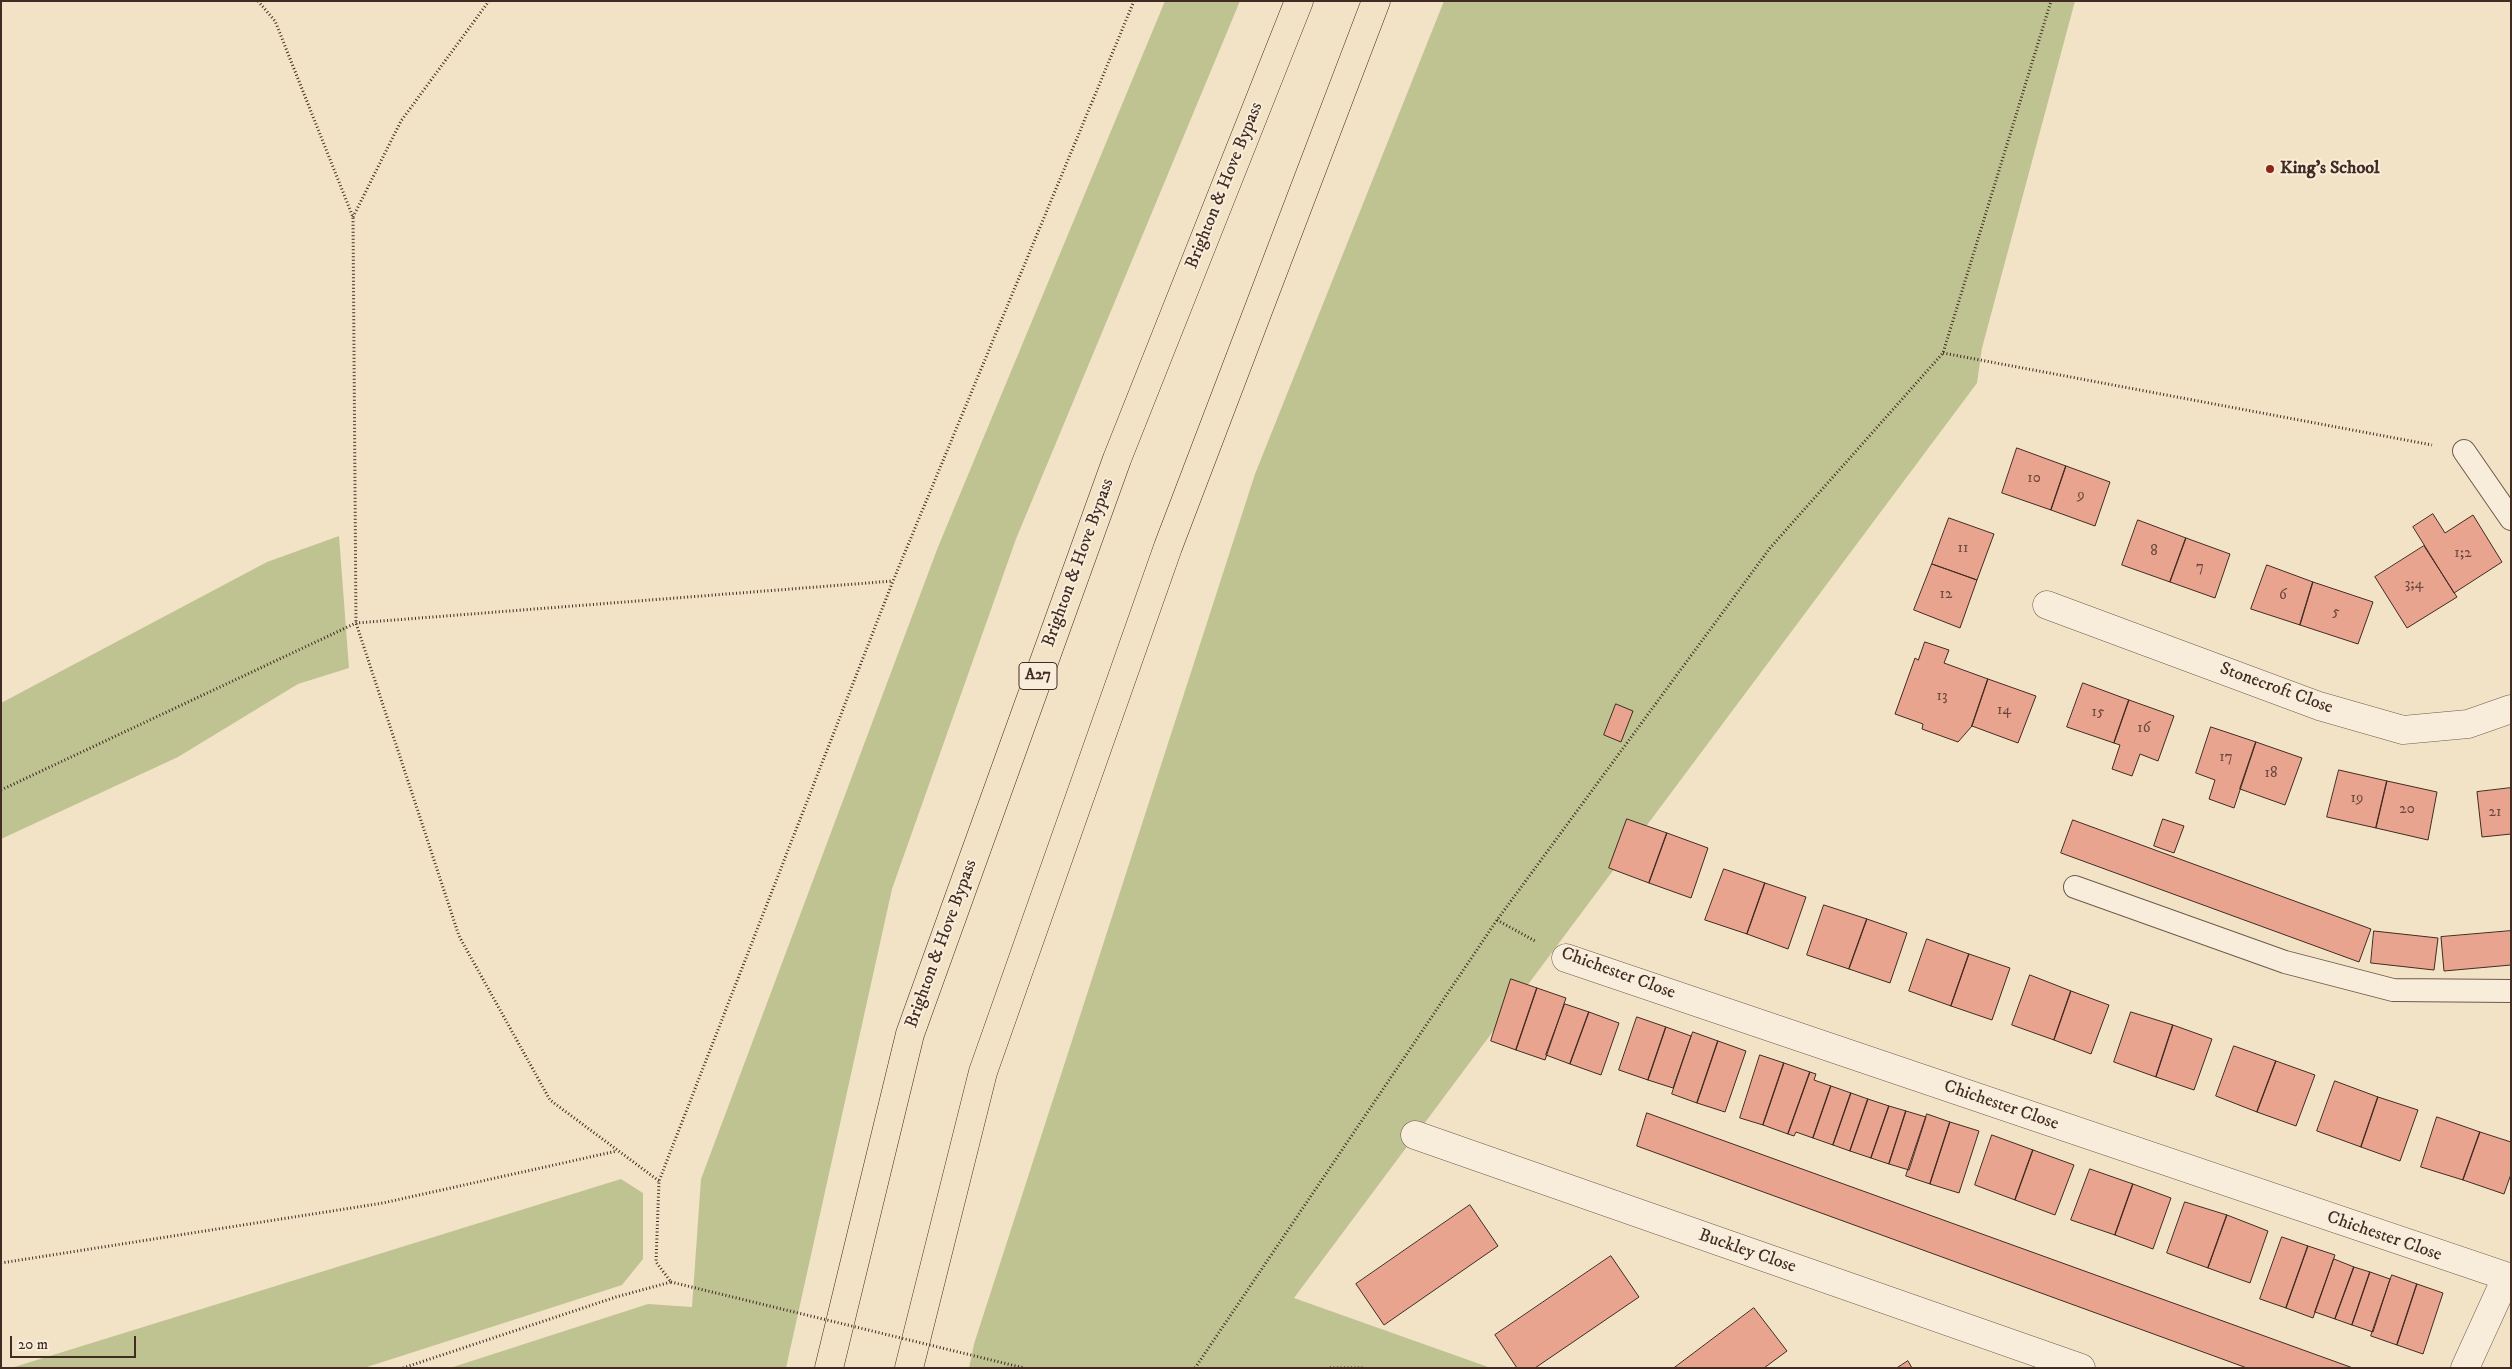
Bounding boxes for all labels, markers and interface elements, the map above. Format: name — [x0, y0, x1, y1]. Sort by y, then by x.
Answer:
street label: Brighton & Hove Bypass — [1182, 100, 1268, 272]
place label: King's School — [2280, 158, 2379, 180]
marker: King's School — [2264, 163, 2276, 175]
house number: 10 — [2027, 470, 2041, 488]
street label: Brighton & Hove Bypass — [1038, 476, 1120, 650]
house number: 9 — [2077, 487, 2085, 505]
house number: 11 — [1957, 540, 1969, 558]
house number: 8 — [2150, 543, 2158, 561]
house number: 1;2 — [2454, 545, 2472, 563]
house number: 7 — [2196, 559, 2204, 577]
house number: 3;4 — [2405, 576, 2423, 594]
house number: 12 — [1940, 586, 1952, 604]
house number: 6 — [2279, 587, 2287, 605]
house number: 5 — [2332, 604, 2340, 622]
street label: Stonecroft Close — [2216, 659, 2336, 719]
road number: A27 — [1019, 662, 1057, 689]
house number: 13 — [1936, 688, 1948, 706]
house number: 14 — [1997, 702, 2011, 720]
house number: 15 — [2092, 704, 2104, 722]
house number: 16 — [2137, 720, 2151, 738]
house number: 17 — [2219, 749, 2233, 767]
house number: 18 — [2264, 765, 2278, 783]
house number: 19 — [2351, 790, 2363, 808]
house number: 20 — [2399, 801, 2415, 819]
house number: 21 — [2489, 804, 2501, 822]
street label: Brighton & Hove Bypass — [901, 857, 983, 1031]
street label: Chichester Close — [1558, 943, 1678, 1005]
street label: Chichester Close — [1941, 1076, 2061, 1136]
street label: Chichester Close — [2324, 1207, 2444, 1267]
street label: Buckley Close — [1696, 1225, 1798, 1279]
scale bar — [12, 1326, 139, 1358]
text: 20 m — [18, 1335, 48, 1354]

